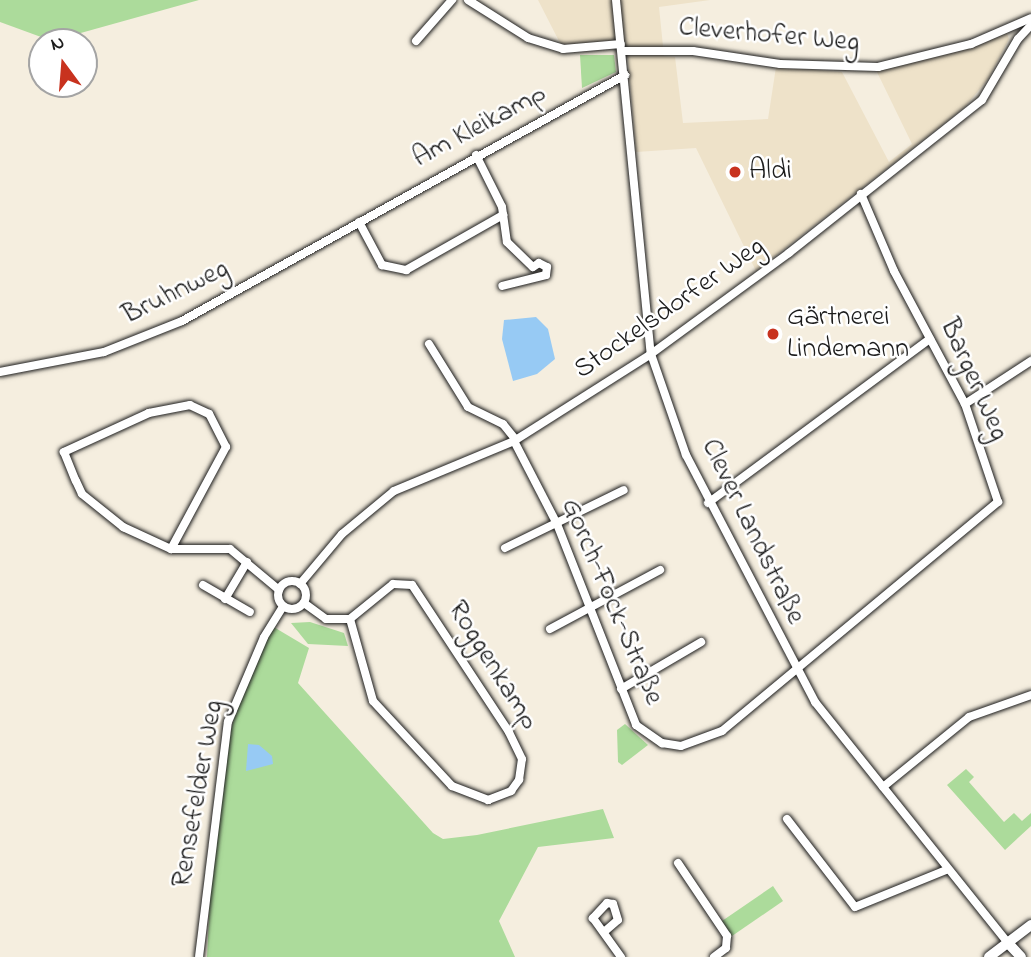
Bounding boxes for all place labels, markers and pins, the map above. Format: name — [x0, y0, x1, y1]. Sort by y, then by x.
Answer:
place label: Aldi — [749, 155, 792, 189]
marker: Aldi — [727, 164, 743, 180]
place label: Gärtnerei Lindemann — [787, 301, 909, 367]
marker: Gärtnerei Lindemann — [765, 326, 781, 342]

